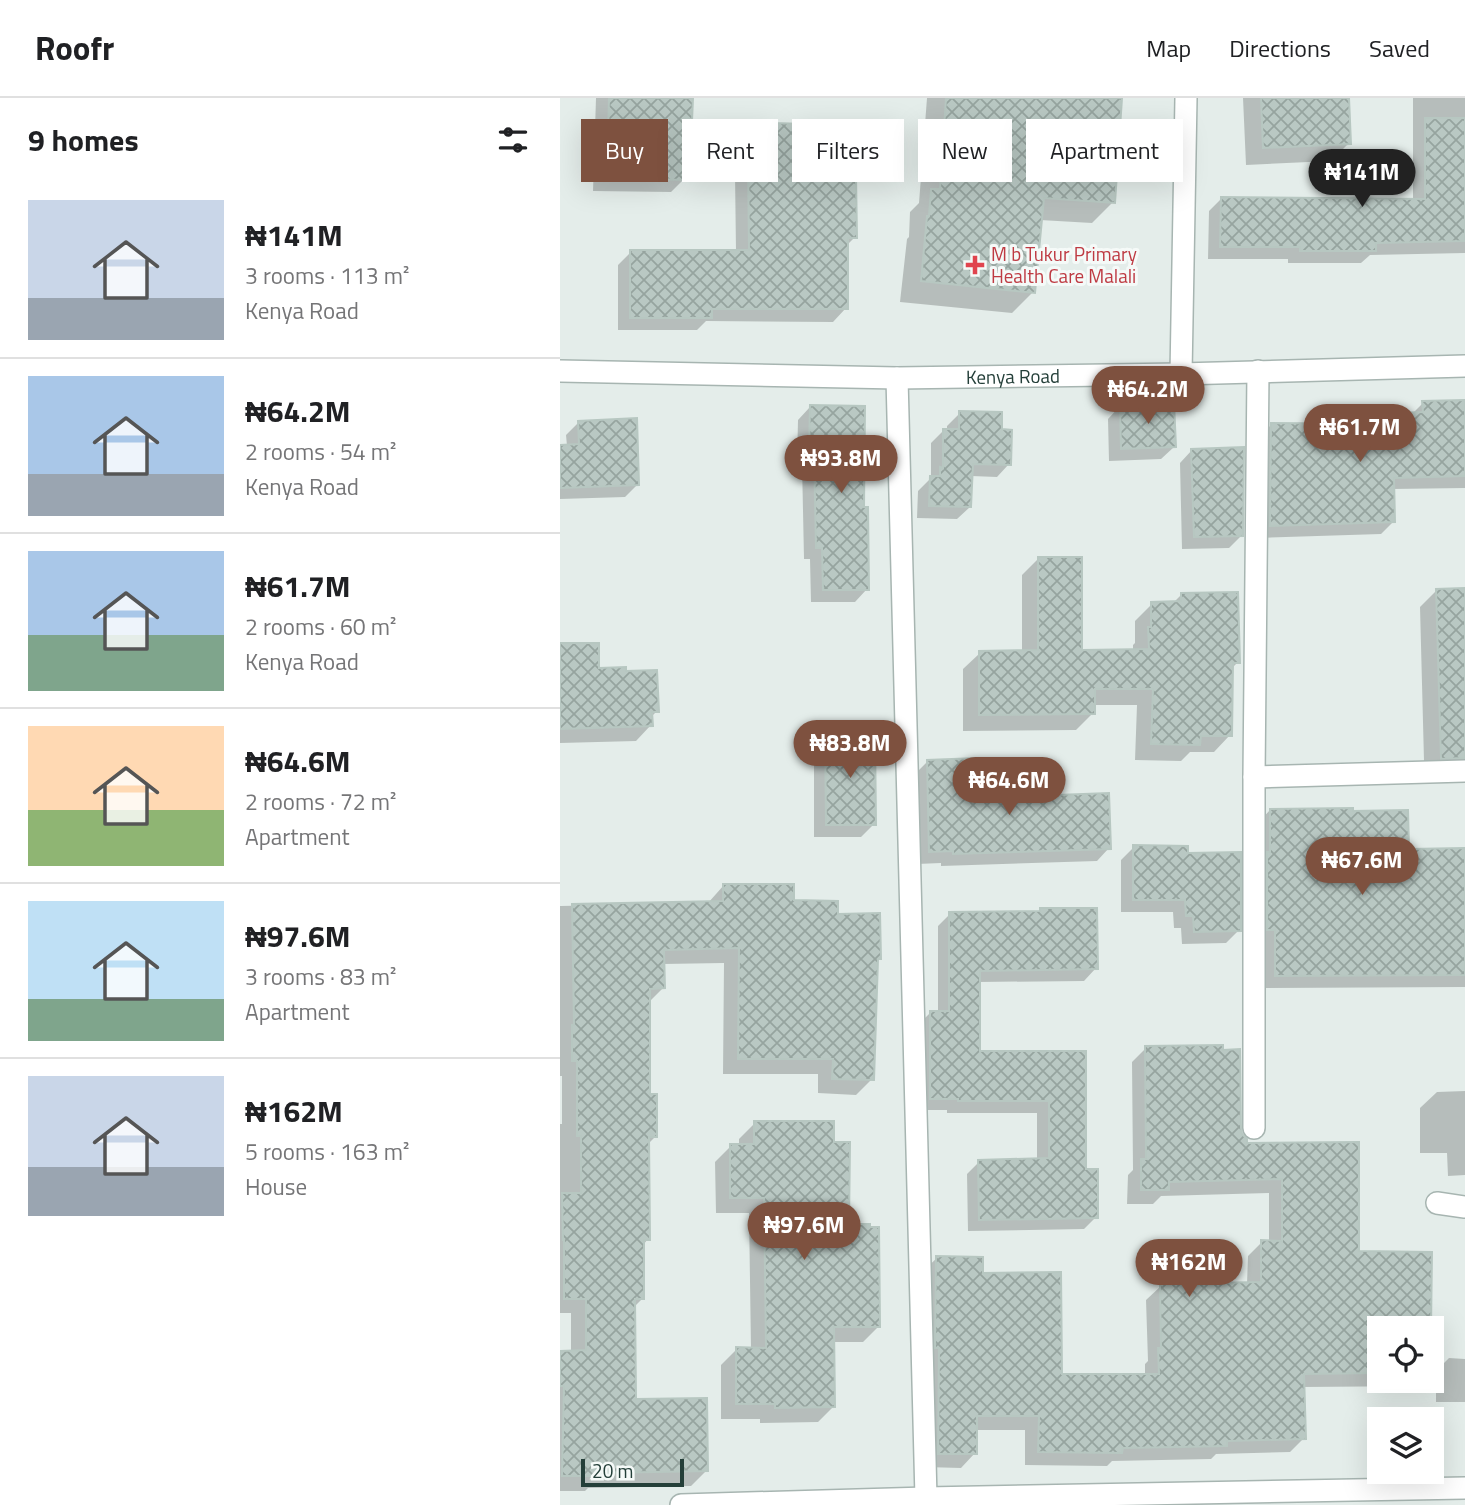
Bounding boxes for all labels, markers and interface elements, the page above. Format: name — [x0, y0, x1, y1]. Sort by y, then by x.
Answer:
text: Roofr — [35, 23, 114, 73]
text: Map — [1146, 30, 1191, 66]
text: Directions — [1229, 30, 1331, 66]
text: Saved — [1369, 30, 1430, 66]
text: 9 homes — [28, 117, 139, 163]
chip: Buy — [581, 119, 668, 182]
chip: Rent — [682, 119, 778, 182]
chip: Filters — [792, 119, 904, 182]
chip: New — [918, 119, 1012, 182]
chip: Apartment — [1026, 119, 1183, 182]
icon: filters — [494, 121, 532, 159]
pin: ₦141M — [1313, 150, 1411, 209]
text: ₦141M — [1325, 154, 1399, 189]
text: ₦141M — [245, 212, 343, 258]
icon: home — [84, 228, 168, 312]
place label: M b Tukur Primary Health Care Malali — [991, 239, 1137, 290]
marker: M b Tukur Primary Health Care Malali — [965, 255, 985, 275]
text: 3 rooms · 113 m² — [245, 258, 409, 293]
text: Kenya Road — [245, 293, 359, 328]
street label: Kenya Road — [966, 361, 1060, 391]
pin: ₦64.2M — [1091, 366, 1205, 426]
text: ₦64.2M — [1108, 371, 1188, 406]
text: ₦64.2M — [245, 388, 351, 434]
icon: home — [84, 404, 168, 488]
pin: ₦61.7M — [1303, 404, 1417, 464]
text: ₦61.7M — [1320, 409, 1400, 444]
text: 2 rooms · 54 m² — [245, 434, 396, 469]
pin: ₦93.8M — [784, 436, 898, 495]
text: ₦93.8M — [801, 440, 881, 475]
text: Kenya Road — [245, 469, 359, 504]
text: ₦61.7M — [245, 563, 351, 609]
icon: home — [84, 579, 168, 663]
text: 2 rooms · 60 m² — [245, 609, 396, 644]
text: Kenya Road — [245, 644, 359, 679]
pin: ₦83.8M — [793, 720, 907, 780]
text: ₦83.8M — [810, 725, 890, 760]
text: ₦64.6M — [245, 738, 351, 784]
icon: home — [84, 754, 168, 838]
pin: ₦64.6M — [952, 758, 1066, 817]
text: ₦64.6M — [969, 762, 1049, 797]
text: 2 rooms · 72 m² — [245, 784, 396, 819]
text: Apartment — [245, 819, 350, 854]
pin: ₦67.6M — [1305, 838, 1419, 897]
text: ₦67.6M — [1322, 842, 1402, 877]
text: ₦97.6M — [245, 913, 351, 959]
icon: home — [84, 929, 168, 1013]
text: 3 rooms · 83 m² — [245, 959, 396, 994]
text: Apartment — [245, 994, 350, 1029]
text: ₦162M — [245, 1088, 343, 1134]
icon: home — [84, 1104, 168, 1188]
text: 5 rooms · 163 m² — [245, 1134, 409, 1169]
text: House — [245, 1169, 307, 1204]
pin: ₦97.6M — [747, 1202, 861, 1262]
text: ₦97.6M — [764, 1207, 844, 1242]
pin: ₦162M — [1140, 1240, 1238, 1299]
text: ₦162M — [1152, 1244, 1226, 1279]
map controls — [1367, 1316, 1444, 1484]
button: locate — [1367, 1316, 1444, 1393]
button: layers — [1367, 1407, 1444, 1484]
scale bar — [581, 1456, 684, 1488]
text: 20 m — [592, 1456, 633, 1485]

